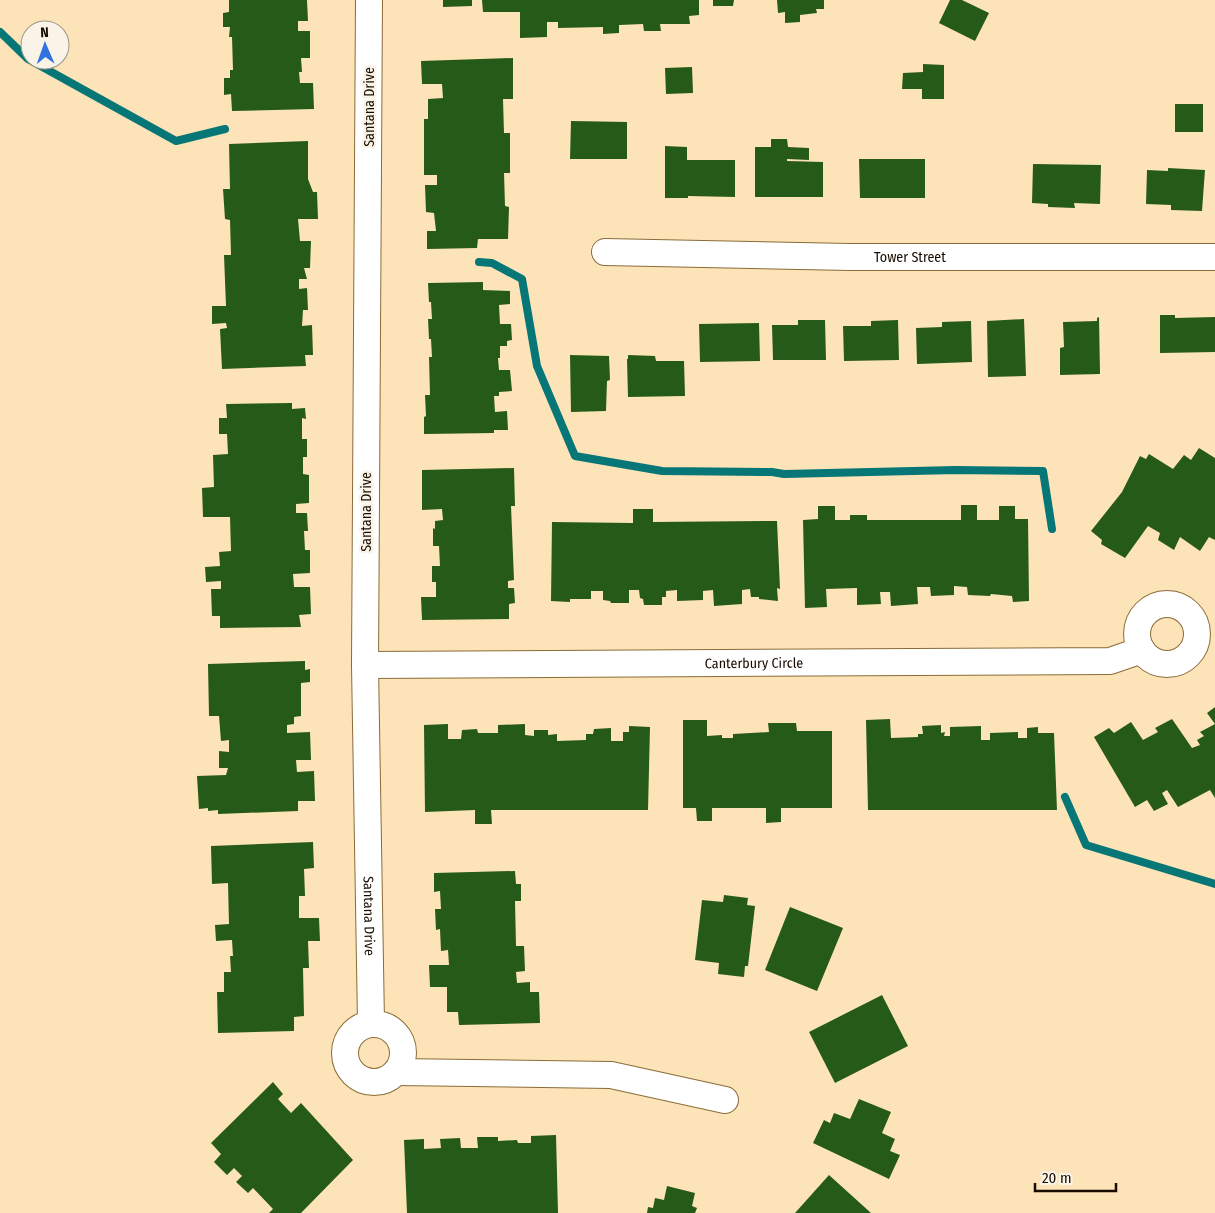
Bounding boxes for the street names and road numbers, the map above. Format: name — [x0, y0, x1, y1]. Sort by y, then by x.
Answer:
street label: Santana Drive — [361, 67, 378, 147]
street label: Tower Street — [874, 249, 946, 266]
street label: Santana Drive — [358, 472, 375, 552]
street label: Canterbury Circle — [705, 655, 803, 672]
street label: Santana Drive — [360, 876, 378, 956]

